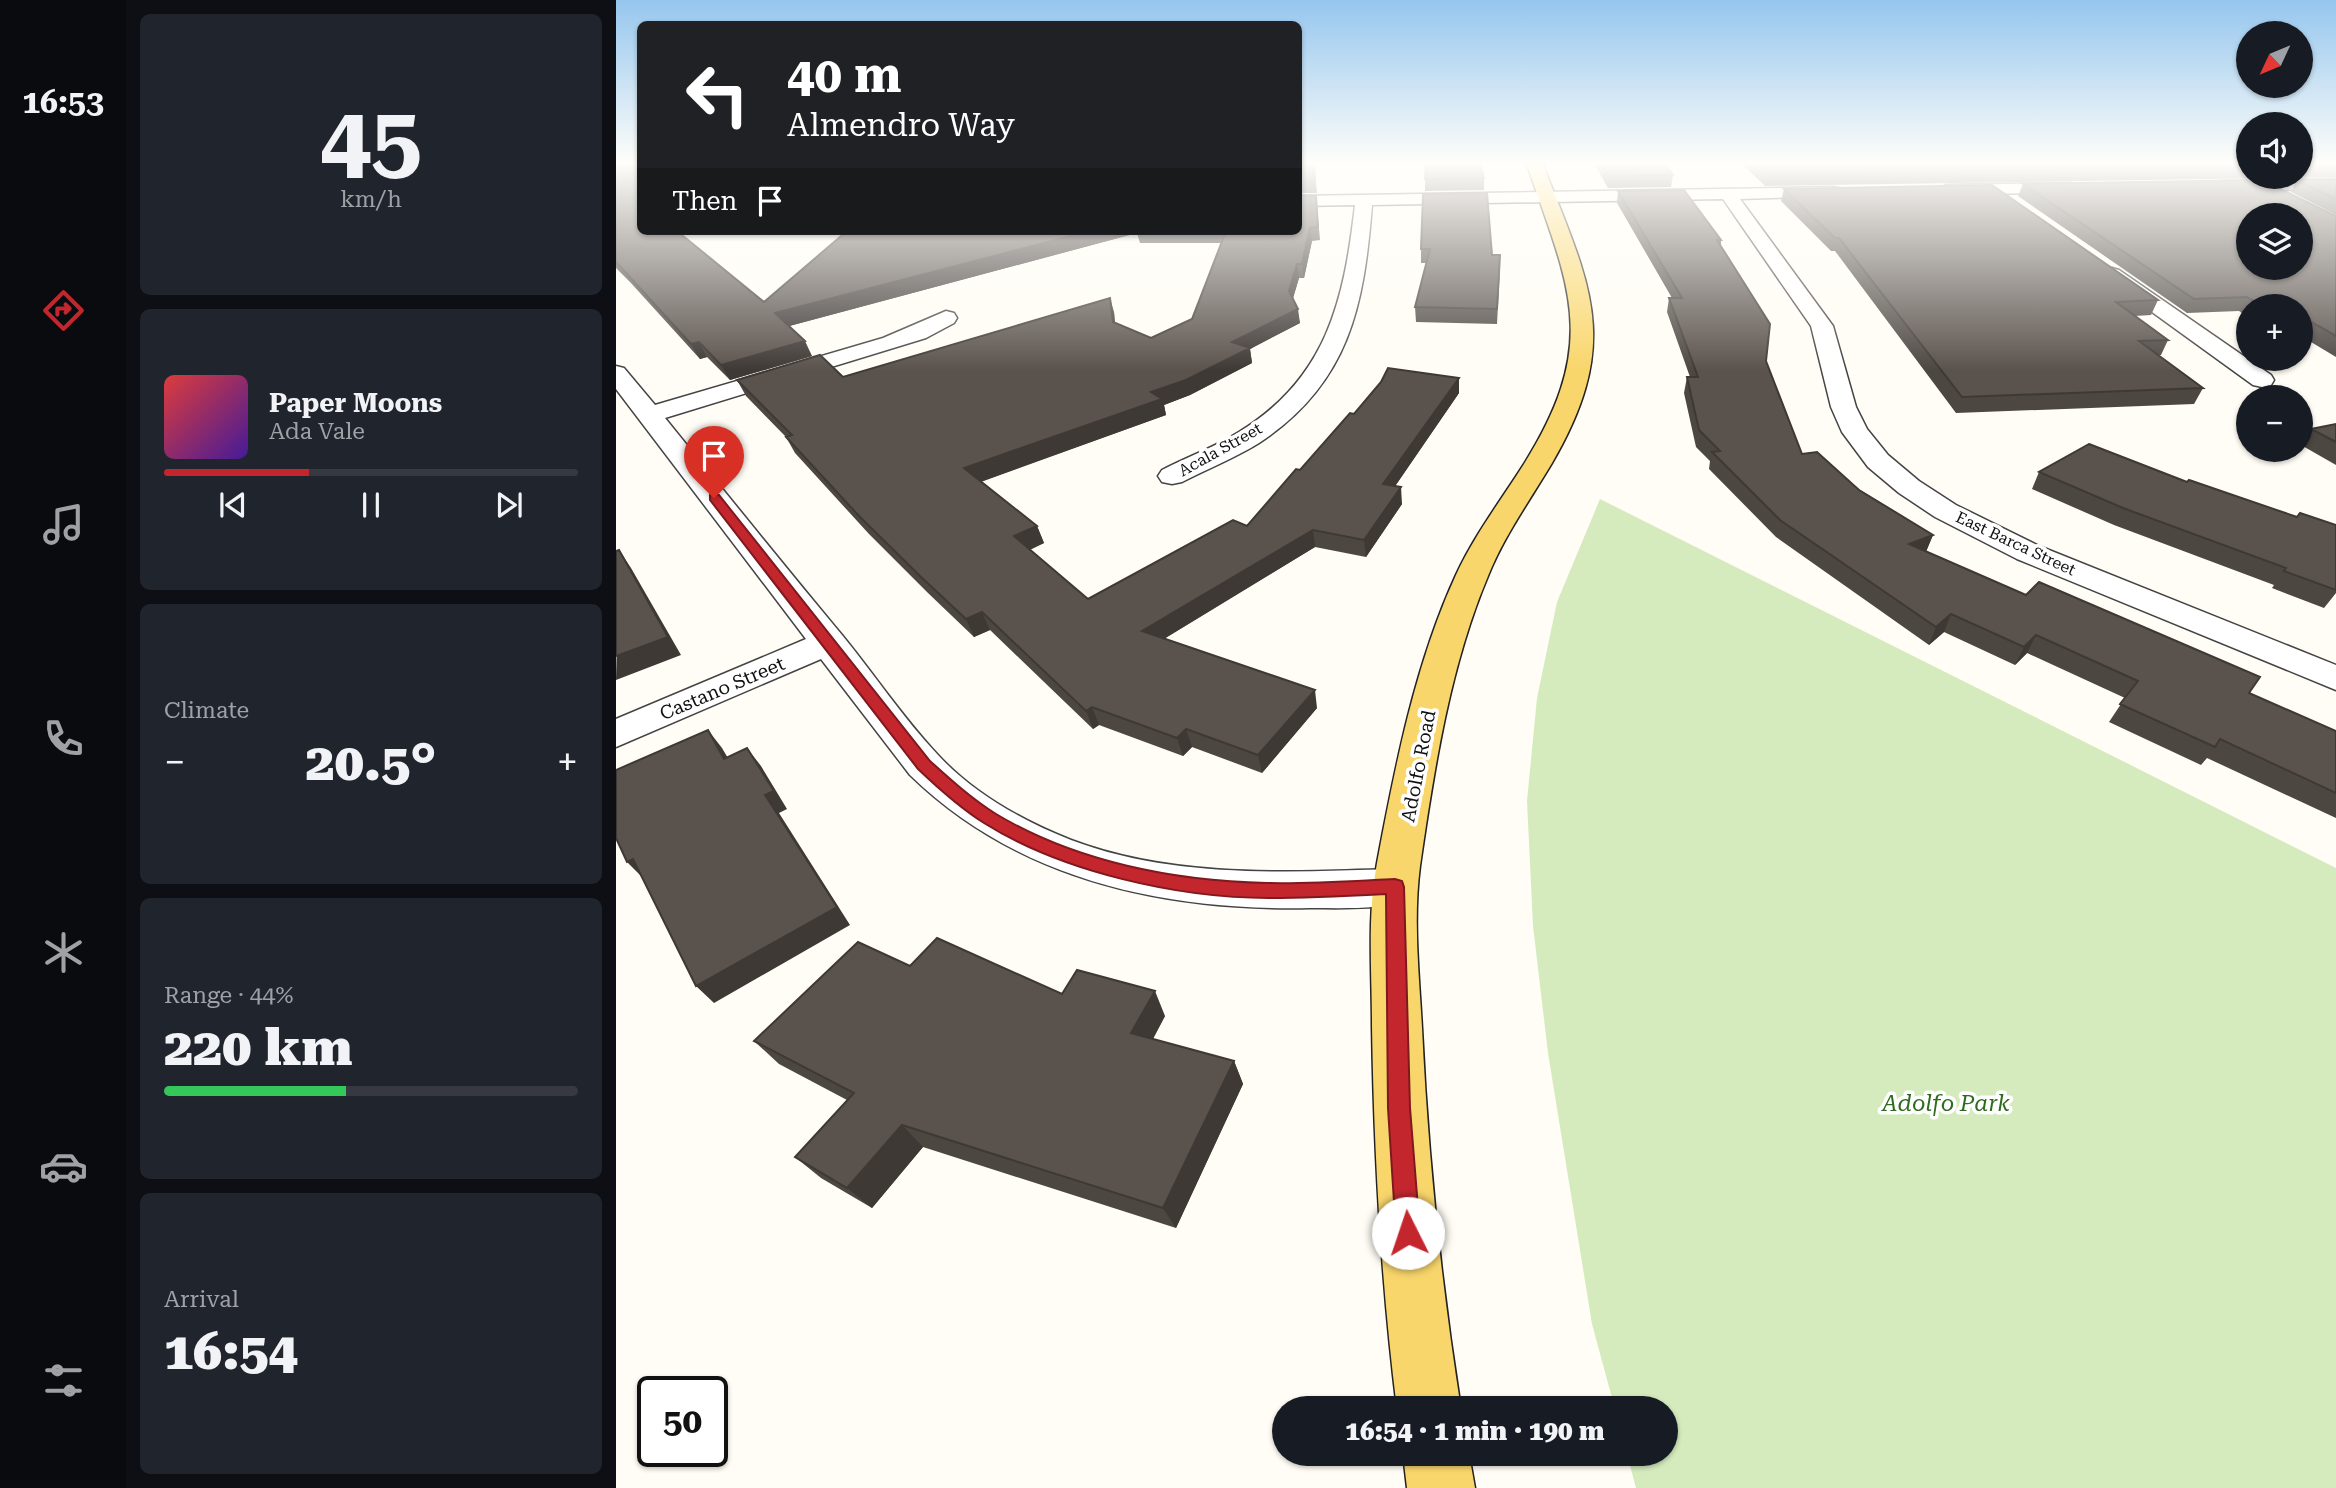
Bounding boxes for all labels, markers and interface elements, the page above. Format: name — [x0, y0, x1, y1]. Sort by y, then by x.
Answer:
north arrow — [2236, 21, 2314, 98]
map controls — [2236, 21, 2313, 462]
text: 40 m — [787, 47, 902, 104]
icon: left — [672, 49, 763, 140]
text: 16:53 — [22, 83, 104, 121]
text: 45 — [320, 87, 422, 193]
text: Almendro Way — [787, 106, 1015, 144]
button: sound — [2236, 112, 2313, 189]
icon: arrive — [751, 182, 789, 220]
text: km/h — [340, 186, 402, 213]
text: Then — [672, 186, 737, 216]
button: layers — [2236, 203, 2313, 280]
icon: directions — [39, 286, 88, 335]
button: + — [2236, 294, 2313, 371]
button: − — [2236, 385, 2313, 462]
text: Paper Moons — [269, 388, 442, 418]
text: Ada Vale — [269, 418, 365, 445]
street label: Acala Street — [1175, 419, 1265, 480]
pin — [684, 426, 744, 498]
icon: arrive — [695, 437, 733, 475]
icon: previous — [214, 486, 252, 524]
icon: pause — [352, 486, 390, 524]
icon: next — [490, 486, 528, 524]
icon: music — [39, 500, 88, 549]
street label: East Barca Street — [1953, 507, 2079, 580]
street label: Castano Street — [656, 652, 788, 725]
text: Climate — [164, 697, 249, 724]
street label: Adolfo Road — [1396, 708, 1441, 824]
icon: phone — [39, 714, 88, 763]
text: 20.5° — [306, 732, 436, 793]
text: − — [164, 740, 185, 784]
text: + — [557, 740, 578, 784]
icon: climate — [39, 928, 88, 977]
text: Range · 44% — [164, 982, 293, 1009]
text: 220 km — [164, 1017, 352, 1078]
park label: Adolfo Park — [1880, 1090, 2010, 1117]
icon: car — [39, 1142, 88, 1191]
position arrow — [1371, 1196, 1445, 1270]
text: Arrival — [164, 1286, 239, 1313]
text: 16:54 — [164, 1321, 298, 1382]
icon: filters — [39, 1356, 88, 1405]
speed limit sign: 50 — [637, 1376, 728, 1467]
text: 16:54 · 1 min · 190 m — [1345, 1416, 1605, 1446]

